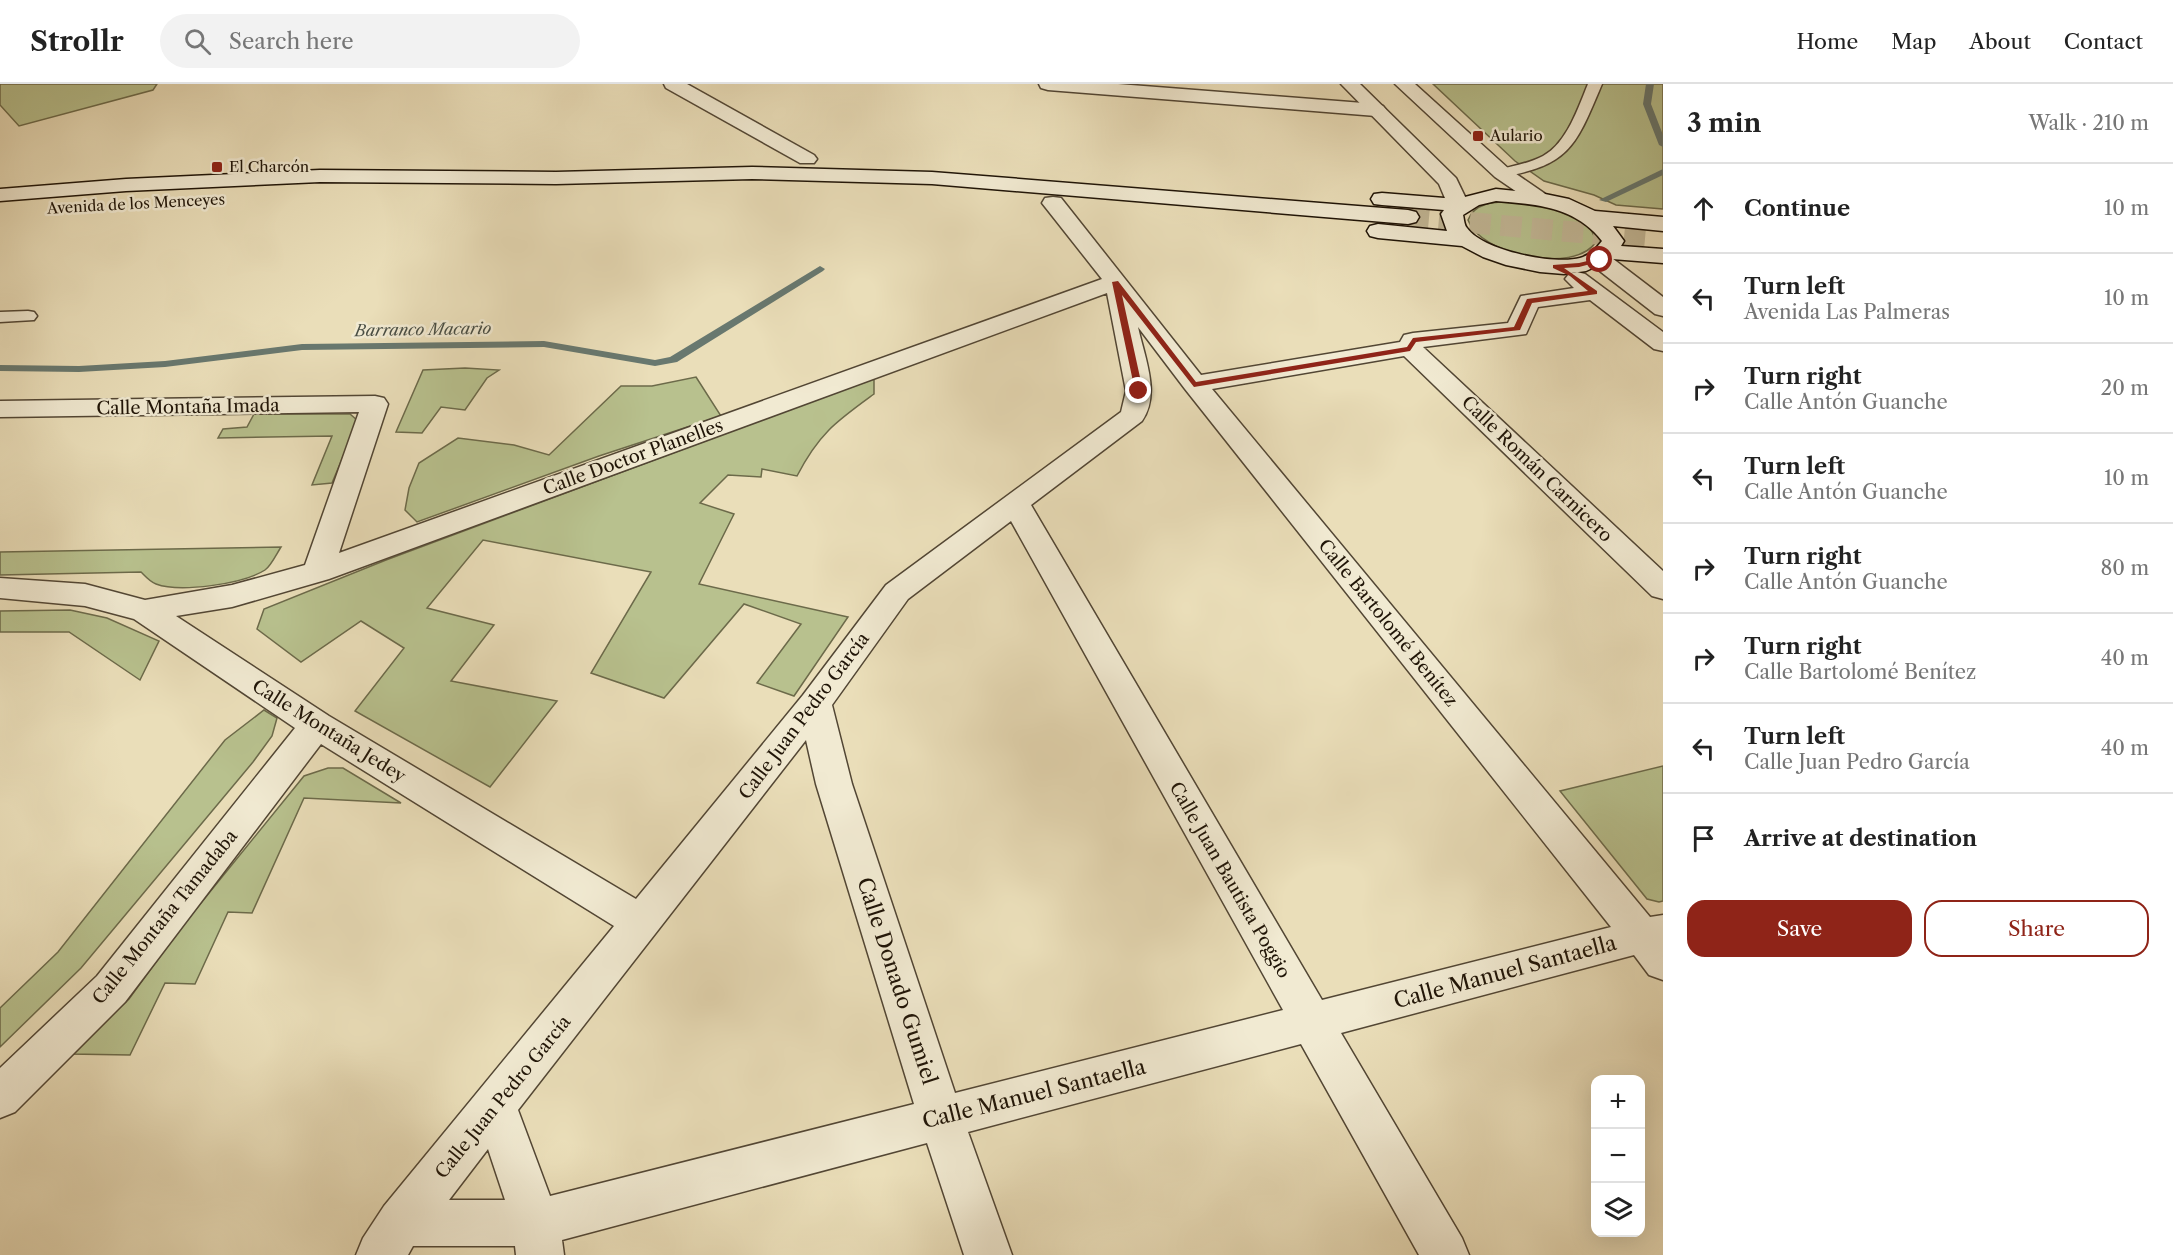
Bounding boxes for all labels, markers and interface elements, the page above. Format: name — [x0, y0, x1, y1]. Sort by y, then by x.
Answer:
search box — [160, 14, 580, 68]
text: Strollr — [30, 24, 124, 58]
icon: search — [181, 25, 214, 58]
text: Search here — [229, 28, 353, 55]
text: Home — [1797, 29, 1858, 54]
text: Map — [1891, 29, 1936, 54]
text: About — [1969, 29, 2031, 54]
text: Contact — [2064, 29, 2143, 54]
text: 3 min — [1687, 107, 1761, 139]
text: Walk · 210 m — [2028, 111, 2149, 135]
place label: Aulario — [1489, 126, 1543, 145]
marker: Aulario — [1471, 129, 1485, 143]
place label: El Charcón — [229, 157, 310, 176]
marker: El Charcón — [210, 160, 224, 174]
street label: Avenida de los Menceyes — [45, 189, 225, 218]
icon: ahead — [1687, 192, 1720, 225]
text: Continue — [1744, 195, 1850, 222]
text: 10 m — [2104, 196, 2149, 220]
route start — [1586, 246, 1612, 272]
text: Turn left — [1744, 273, 1845, 300]
icon: left — [1687, 282, 1720, 315]
text: 10 m — [2104, 286, 2149, 310]
text: Avenida Las Palmeras — [1744, 300, 1950, 324]
water label: Barranco Macario — [353, 318, 492, 340]
text: Turn right — [1744, 363, 1862, 390]
icon: right — [1687, 372, 1720, 405]
text: 20 m — [2101, 376, 2149, 400]
route end — [1125, 377, 1151, 403]
text: Calle Antón Guanche — [1744, 390, 1948, 414]
street label: Calle Román Carnicero — [1457, 391, 1617, 547]
street label: Calle Montaña Imada — [96, 394, 280, 420]
street label: Calle Doctor Planelles — [540, 414, 726, 500]
text: Turn left — [1744, 453, 1845, 480]
icon: left — [1687, 462, 1720, 495]
text: 10 m — [2104, 466, 2149, 490]
text: Calle Antón Guanche — [1744, 480, 1948, 504]
street label: Calle Bartolomé Benítez — [1314, 535, 1462, 711]
text: Turn right — [1744, 543, 1862, 570]
icon: right — [1687, 552, 1720, 585]
text: 80 m — [2101, 556, 2149, 580]
text: Calle Antón Guanche — [1744, 570, 1948, 594]
street label: Calle Juan Pedro García — [734, 628, 874, 804]
text: Turn right — [1744, 633, 1862, 660]
icon: right — [1687, 642, 1720, 675]
text: 40 m — [2101, 646, 2149, 670]
text: Calle Bartolomé Benítez — [1744, 660, 1976, 684]
street label: Calle Montaña Jedey — [248, 675, 411, 788]
text: Turn left — [1744, 723, 1845, 750]
icon: left — [1687, 732, 1720, 765]
text: 40 m — [2101, 736, 2149, 760]
text: Calle Juan Pedro García — [1744, 750, 1970, 774]
street label: Calle Juan Bautista Poggio — [1165, 778, 1295, 982]
icon: arrive — [1687, 822, 1720, 855]
street label: Calle Montaña Tamadaba — [88, 825, 242, 1009]
text: Arrive at destination — [1744, 825, 1977, 852]
street label: Calle Donado Gumiel — [852, 874, 943, 1088]
button: Save — [1687, 900, 1912, 957]
button: Share — [1924, 900, 2149, 957]
street label: Calle Manuel Santaella — [1391, 930, 1620, 1013]
street label: Calle Juan Pedro García — [431, 1011, 576, 1183]
street label: Calle Manuel Santaella — [920, 1053, 1149, 1133]
map controls — [1591, 1075, 1645, 1237]
button: + — [1591, 1075, 1645, 1129]
button: − — [1591, 1129, 1645, 1183]
button: layers — [1591, 1183, 1645, 1237]

